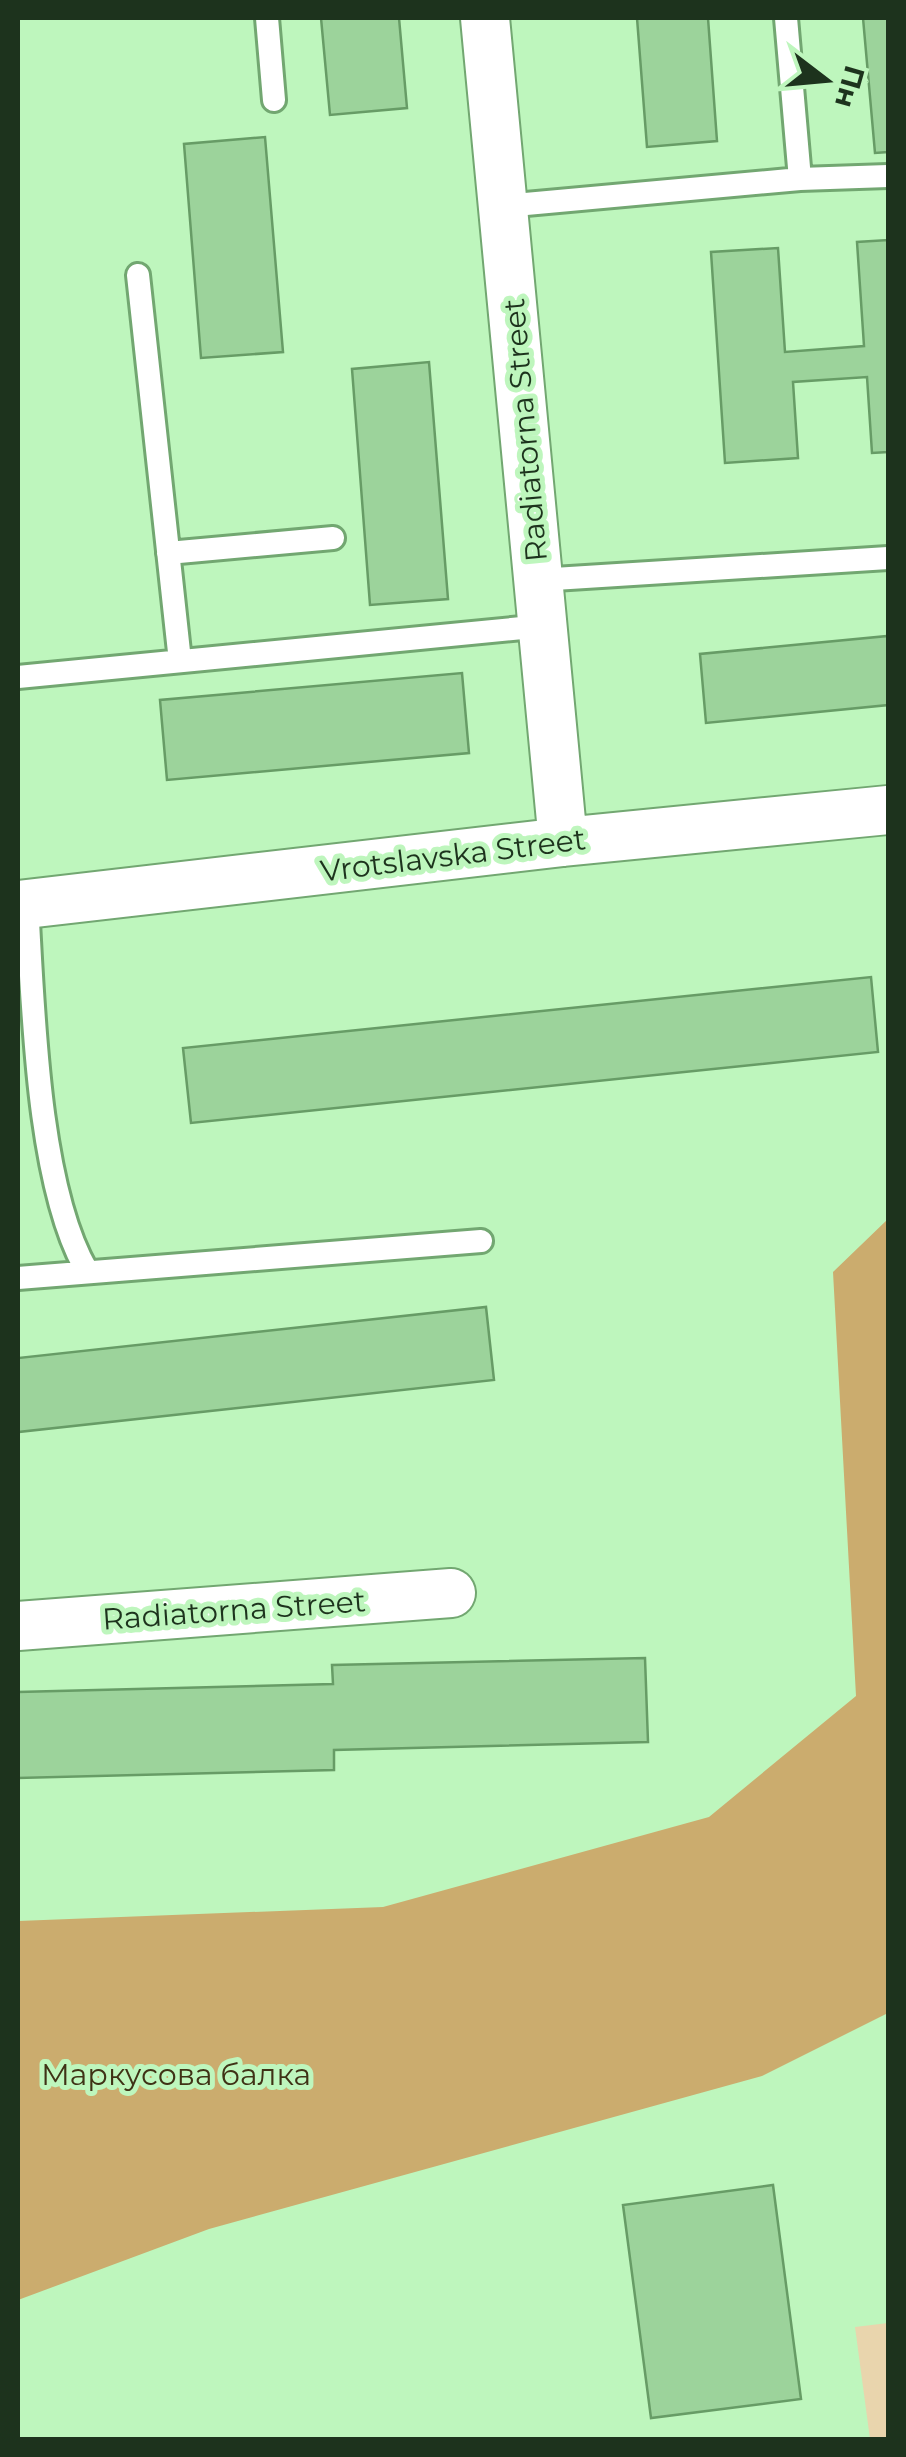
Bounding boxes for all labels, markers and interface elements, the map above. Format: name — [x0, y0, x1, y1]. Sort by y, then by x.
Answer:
north arrow — [776, 30, 876, 130]
text: Пн — [828, 62, 872, 112]
street label: Radiatorna Street — [495, 297, 555, 563]
street label: Vrotslavska Street — [318, 820, 588, 890]
street label: Radiatorna Street — [101, 1582, 367, 1638]
park label: Маркусова балка — [41, 2056, 311, 2093]

